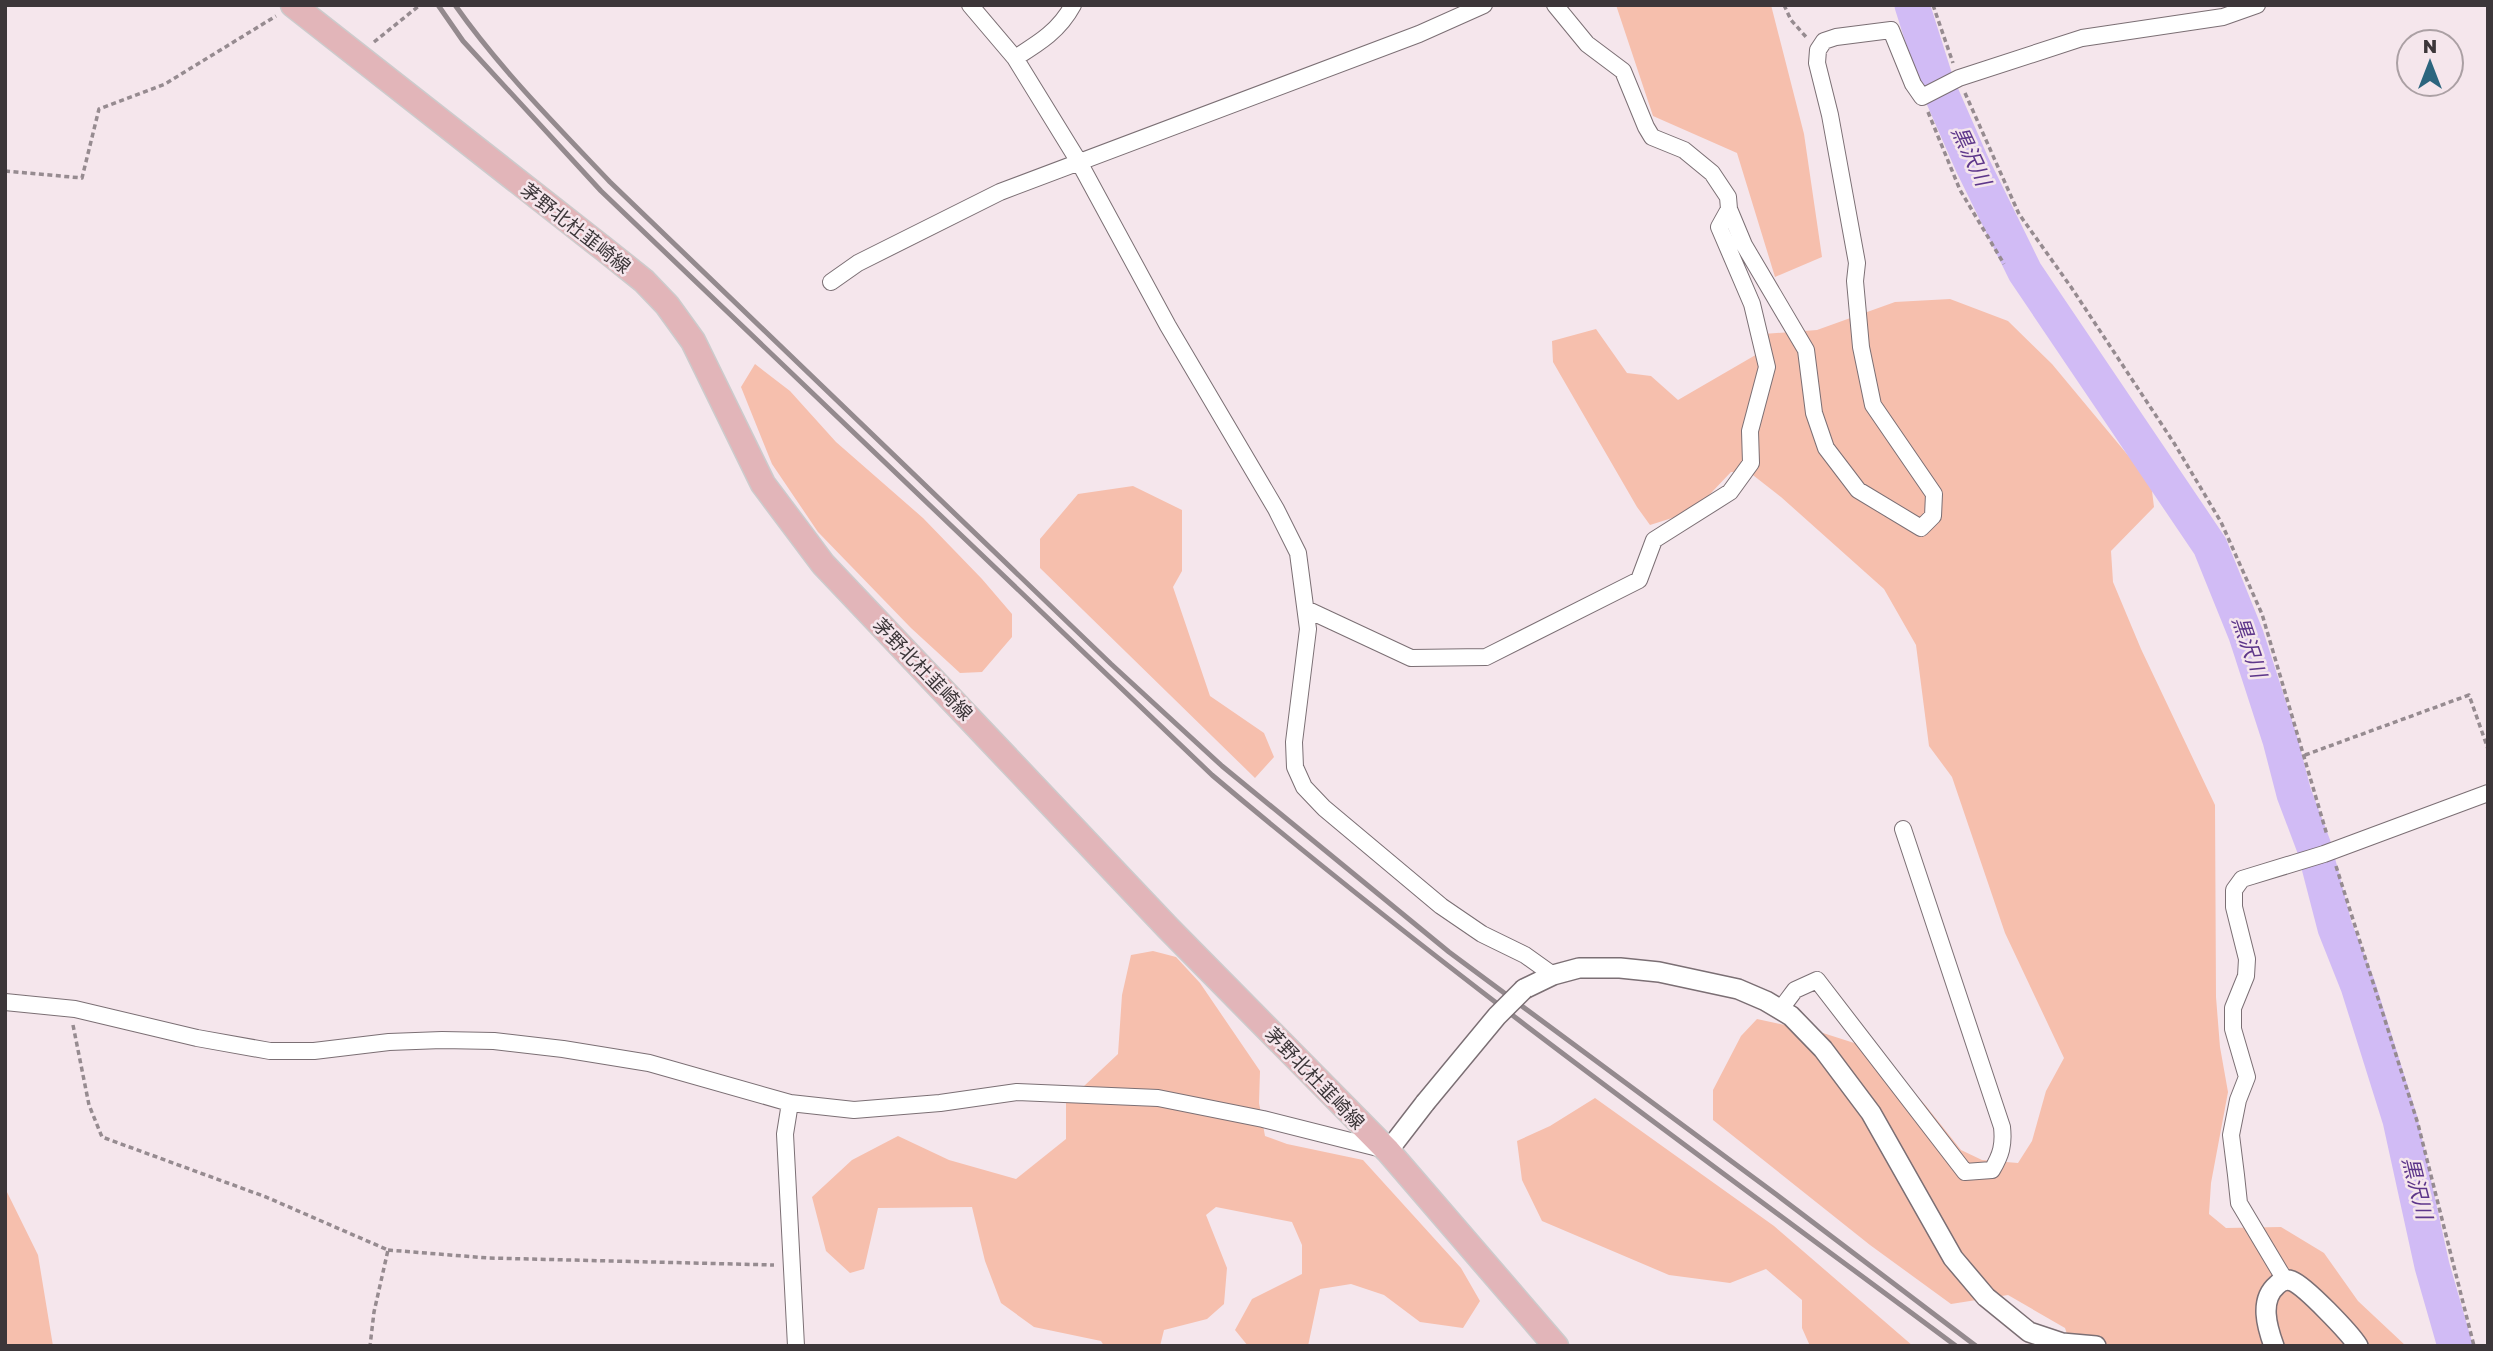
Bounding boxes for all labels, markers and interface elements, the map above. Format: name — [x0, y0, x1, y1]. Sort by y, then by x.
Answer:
north arrow — [2395, 28, 2465, 98]
text: N — [2423, 34, 2437, 57]
water label: 黒沢川 — [1947, 122, 1998, 191]
street label: 茅野北杜韮崎線 — [517, 178, 636, 278]
street label: 茅野北杜韮崎線 — [869, 613, 978, 724]
water label: 黒沢川 — [2227, 613, 2273, 683]
street label: 茅野北杜韮崎線 — [1261, 1022, 1370, 1133]
water label: 黒沢川 — [2398, 1154, 2439, 1223]

